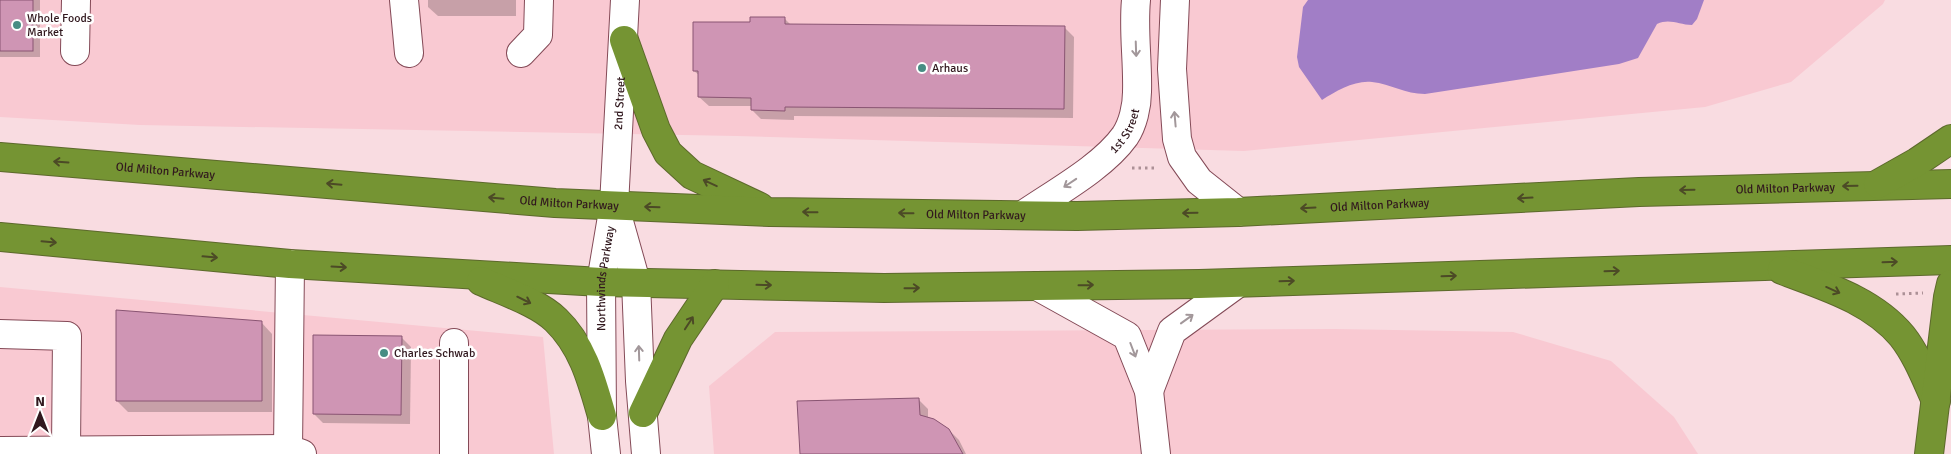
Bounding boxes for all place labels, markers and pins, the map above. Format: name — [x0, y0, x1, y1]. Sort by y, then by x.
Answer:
place label: Whole Foods Market — [27, 11, 92, 40]
marker: Whole Foods Market — [11, 19, 23, 31]
place label: Arhaus — [932, 61, 968, 76]
marker: Arhaus — [916, 62, 928, 74]
place label: Charles Schwab — [394, 346, 475, 361]
marker: Charles Schwab — [378, 347, 390, 359]

